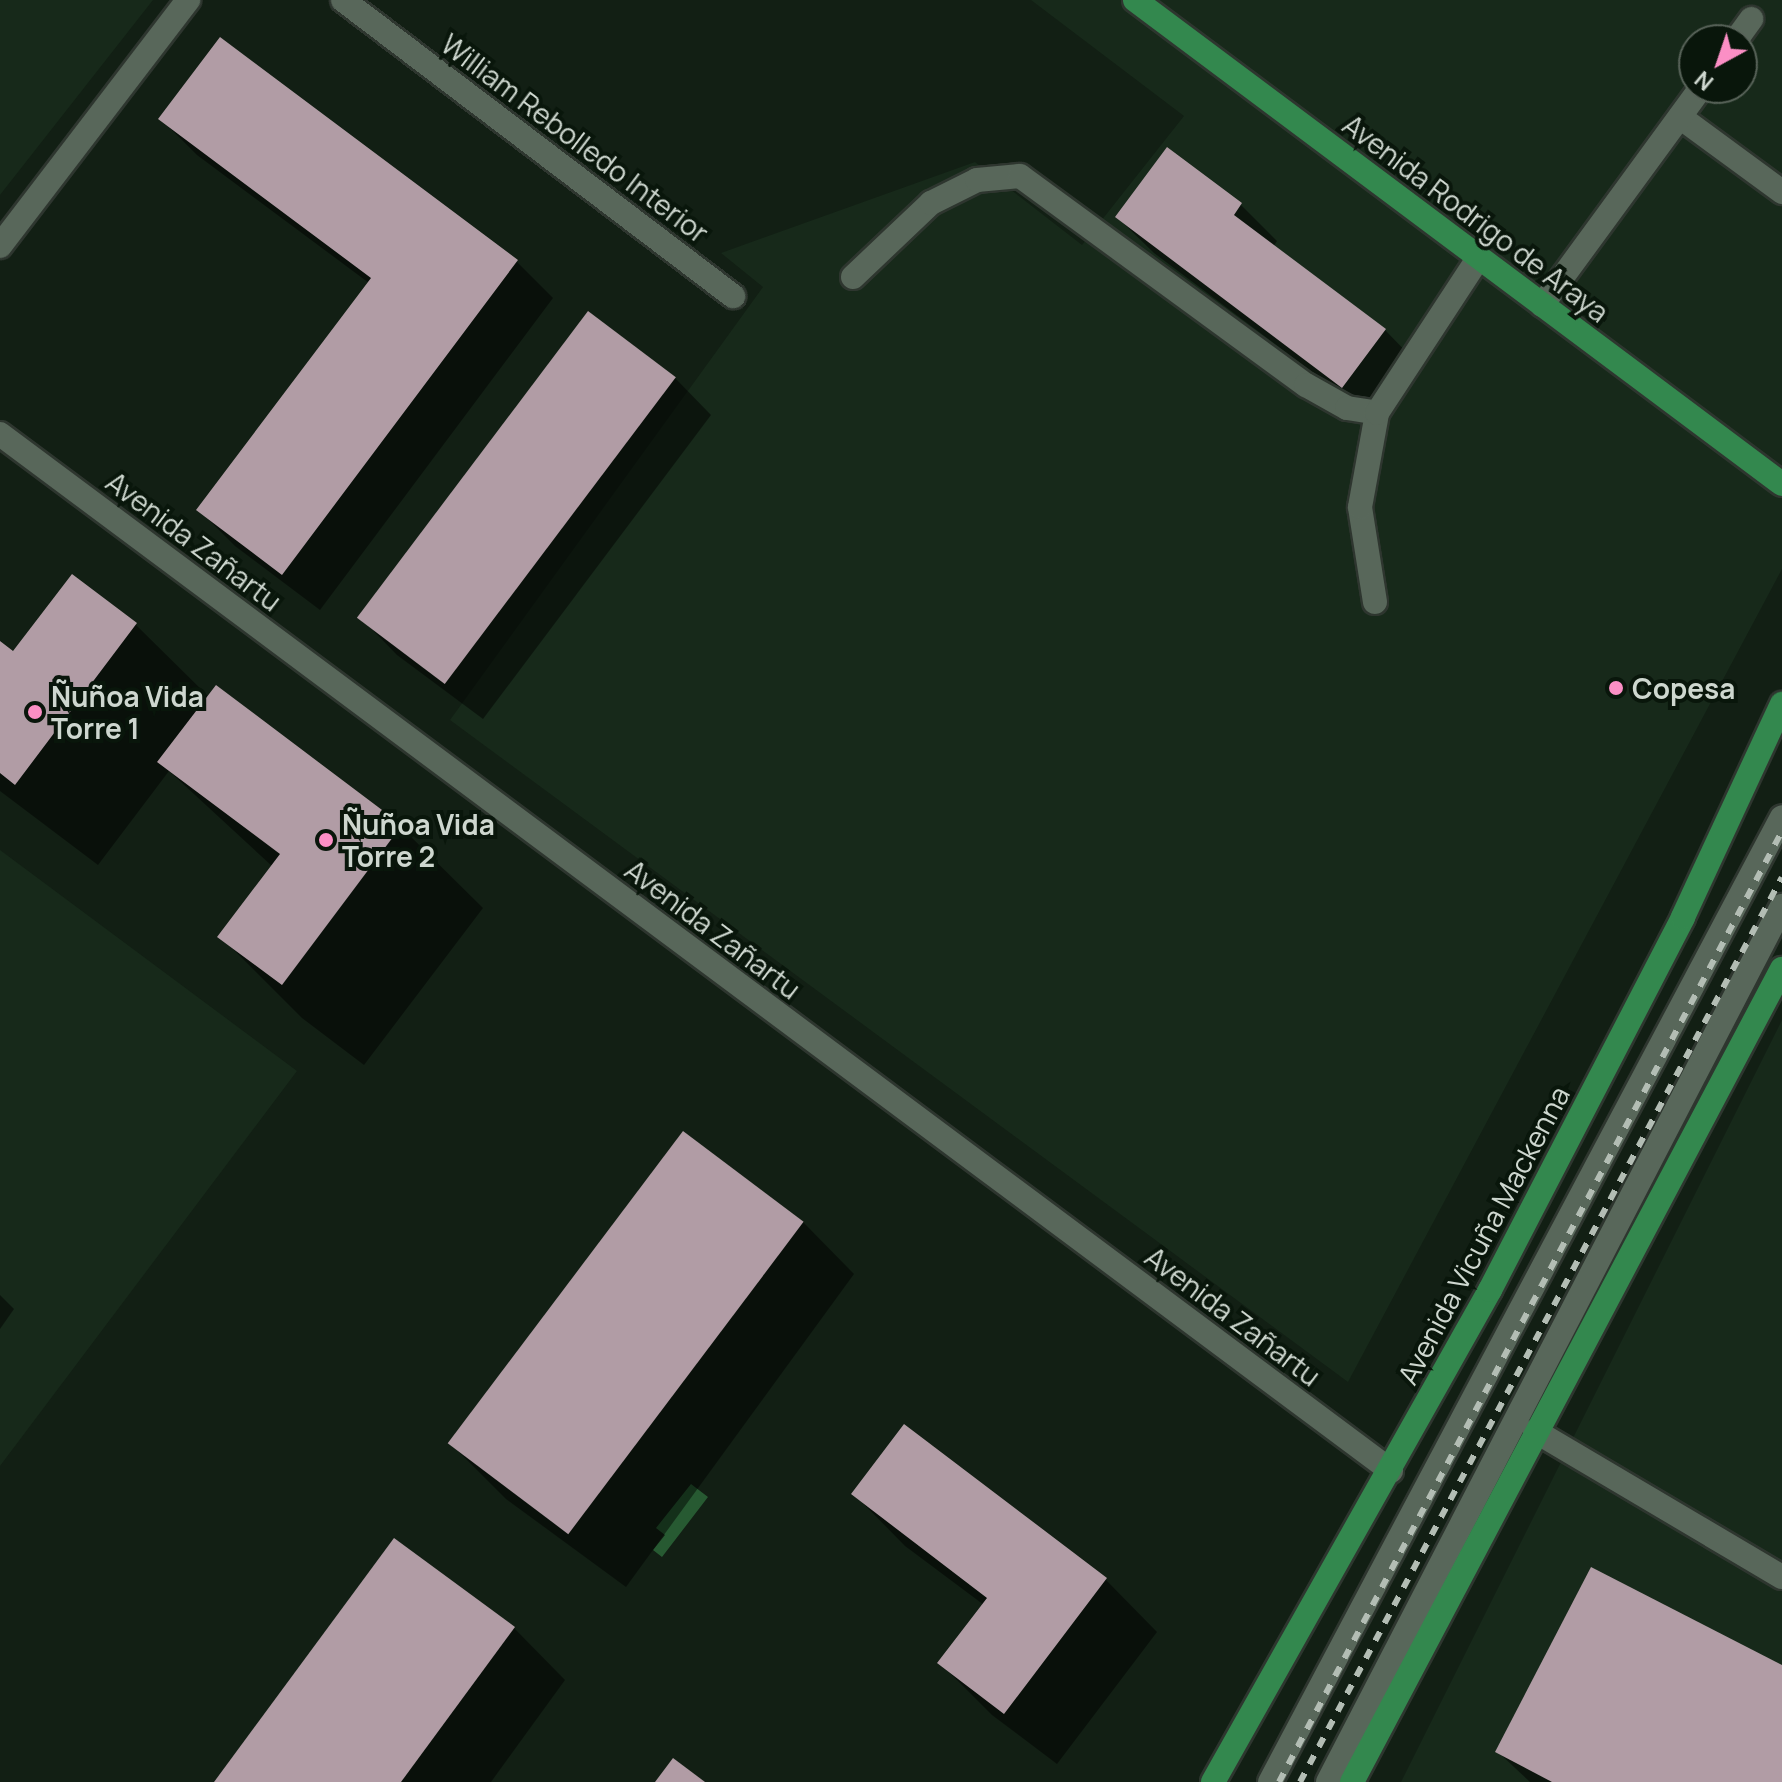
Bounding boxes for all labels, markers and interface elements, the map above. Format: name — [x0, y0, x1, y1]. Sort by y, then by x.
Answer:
north arrow — [1678, 24, 1758, 104]
street label: William Rebolledo Interior — [435, 27, 715, 249]
text: N — [1688, 64, 1720, 97]
street label: Avenida Rodrigo de Araya — [1337, 107, 1615, 329]
street label: Avenida Zañartu — [100, 464, 288, 618]
place label: Copesa — [1632, 671, 1735, 705]
place label: Ñuñoa Vida Torre 1 — [51, 679, 204, 745]
marker: Copesa — [1607, 679, 1625, 697]
marker: Ñuñoa Vida Torre 1 — [26, 703, 44, 721]
place label: Ñuñoa Vida Torre 2 — [342, 807, 495, 873]
marker: Ñuñoa Vida Torre 2 — [317, 831, 335, 849]
street label: Avenida Zañartu — [619, 852, 807, 1006]
street label: Avenida Vicuña Mackenna — [1390, 1080, 1576, 1390]
street label: Avenida Zañartu — [1139, 1239, 1327, 1393]

